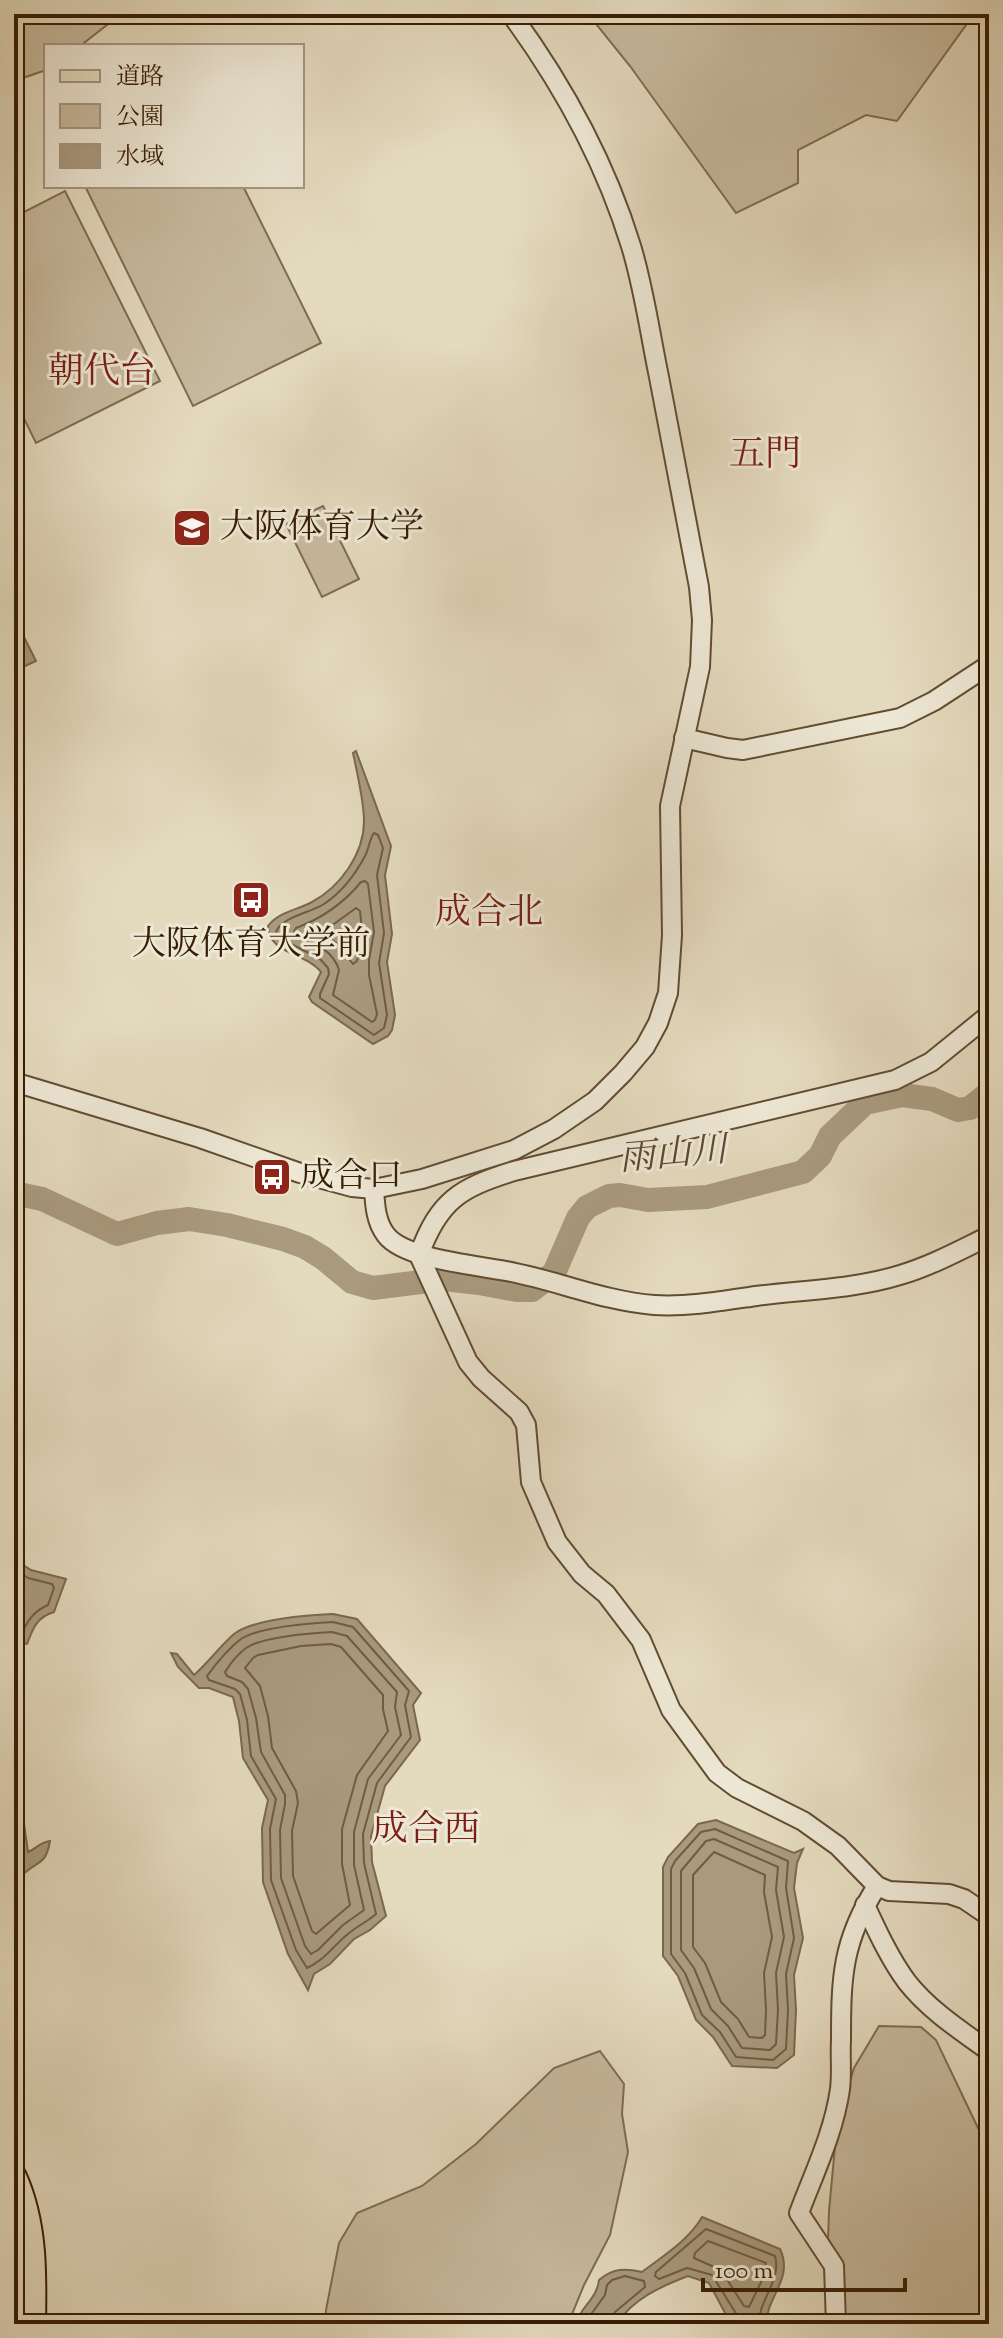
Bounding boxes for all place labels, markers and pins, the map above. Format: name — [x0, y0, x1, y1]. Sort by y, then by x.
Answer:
place label: 大阪体育大学 — [220, 504, 424, 553]
school or university icon: 大阪体育大学 — [171, 507, 213, 549]
bus stop icon: 大阪体育大学前 — [230, 879, 272, 921]
place label: 大阪体育大学前 — [132, 921, 370, 970]
place label: 成合口 — [300, 1153, 402, 1202]
bus stop icon: 成合口 — [251, 1156, 293, 1198]

